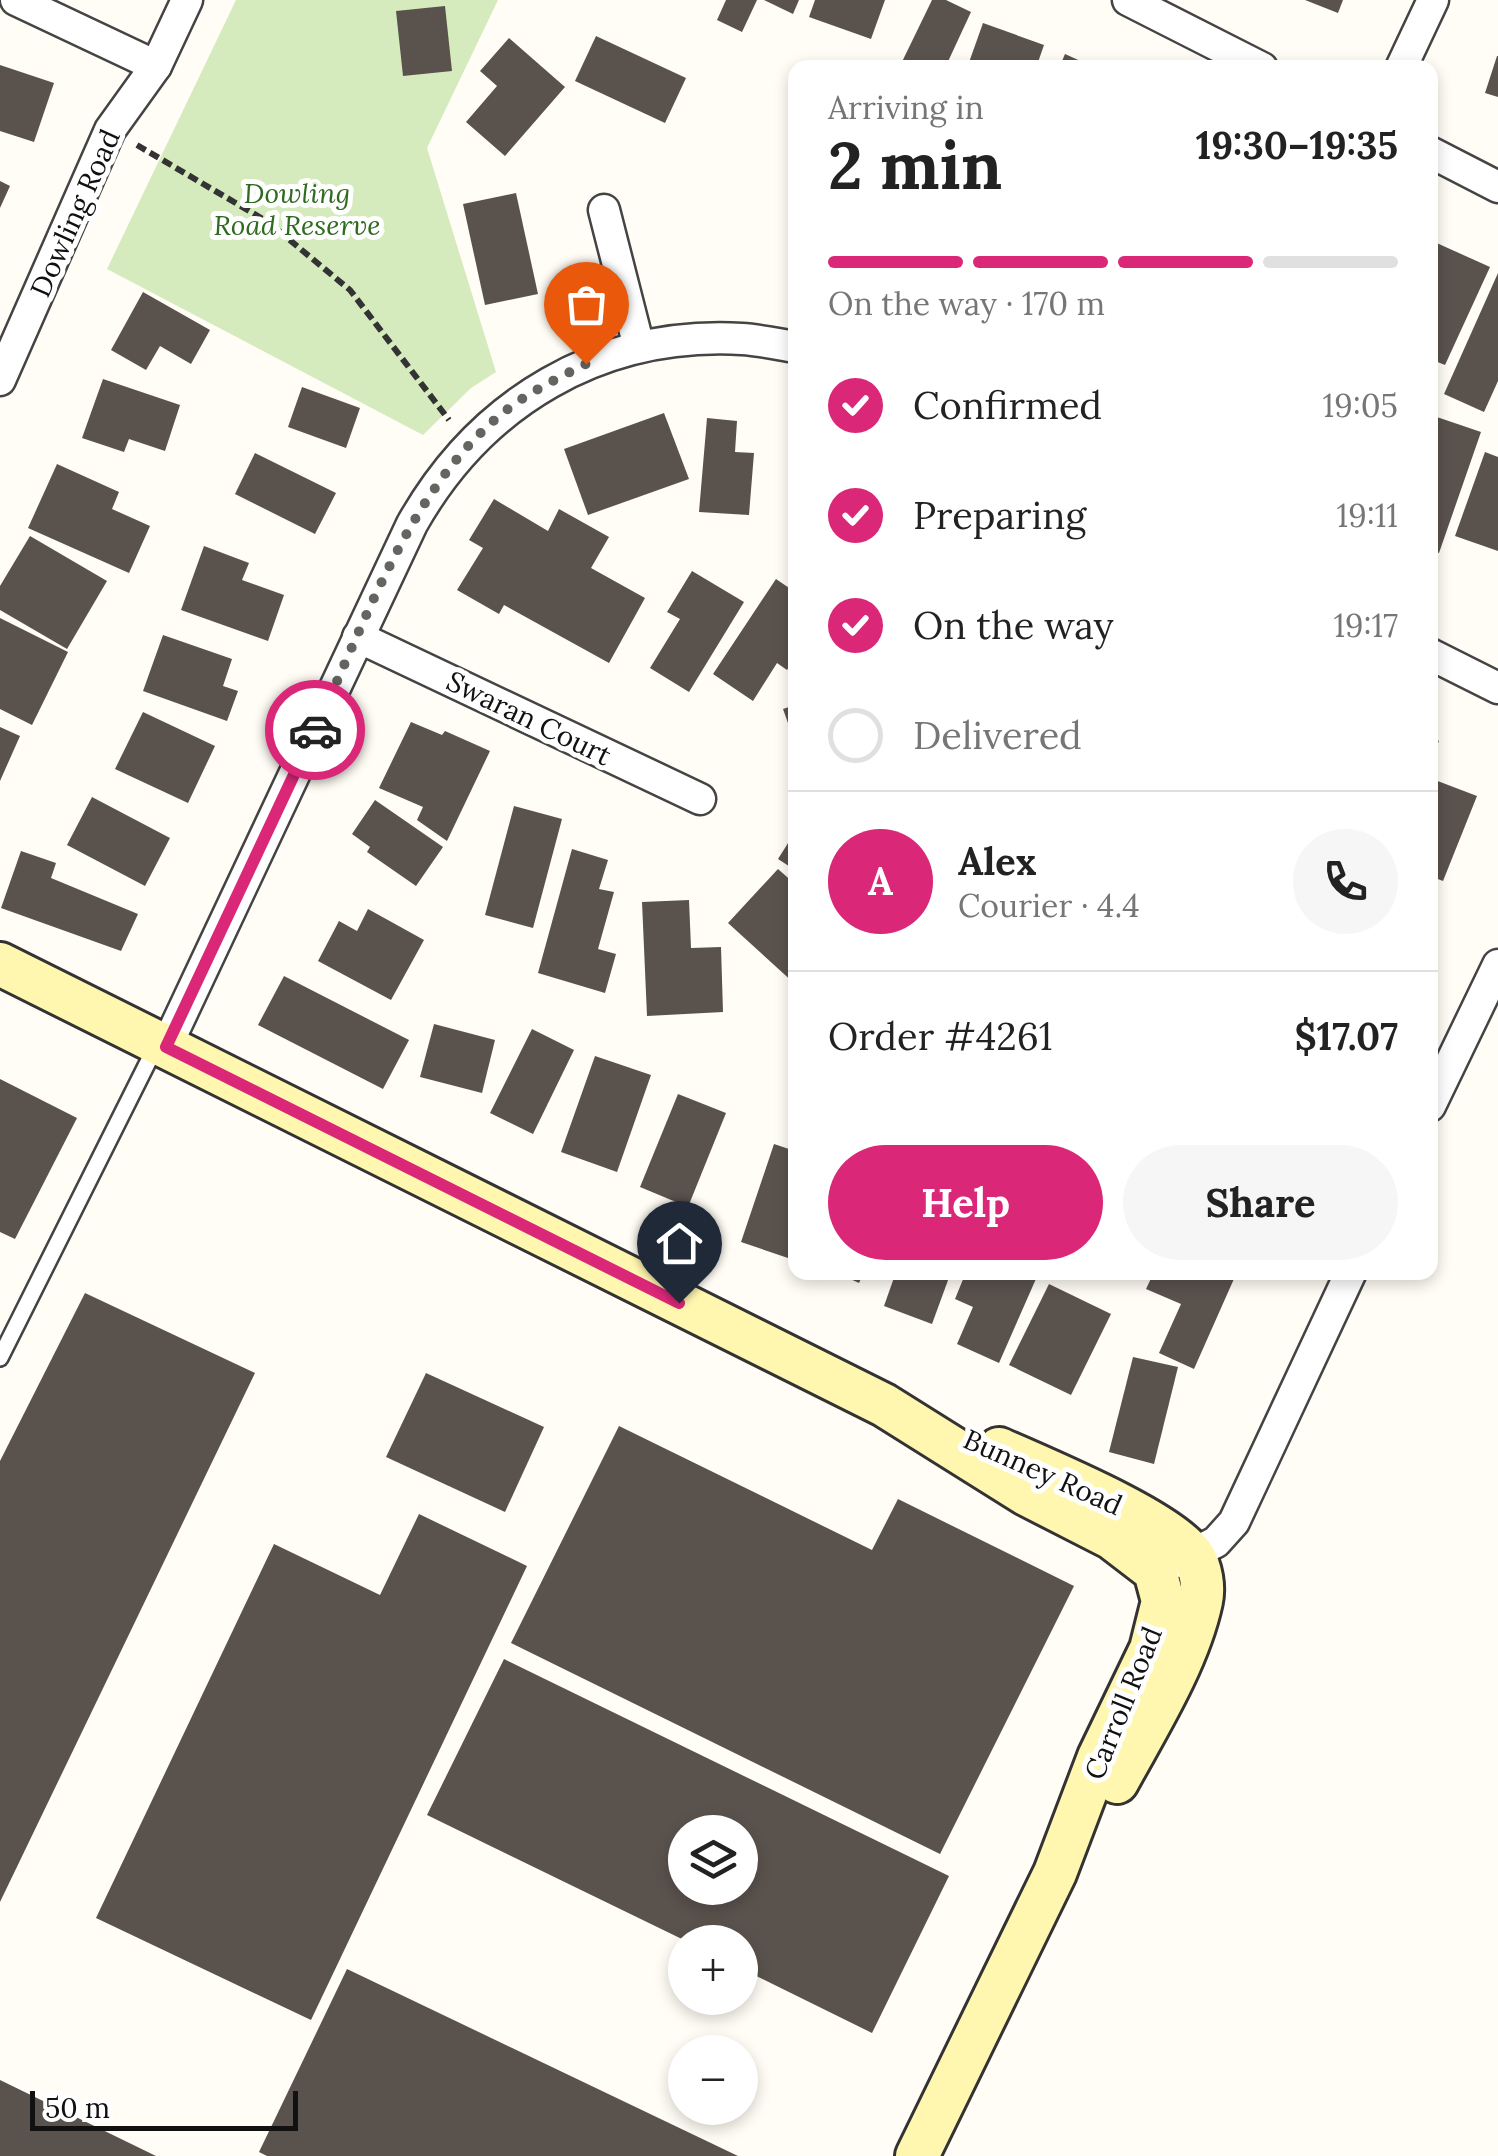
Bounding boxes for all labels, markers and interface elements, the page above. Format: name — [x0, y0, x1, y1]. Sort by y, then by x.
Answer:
text: Arriving in — [828, 87, 984, 128]
text: 19:30–19:35 — [1196, 121, 1398, 169]
street label: Dowling Road — [22, 124, 128, 302]
text: 2 min — [828, 124, 1002, 207]
park label: Dowling Road Reserve — [213, 175, 381, 243]
pin — [544, 262, 629, 365]
icon: bag — [559, 277, 614, 332]
text: On the way · 170 m — [828, 283, 1105, 324]
icon: check — [828, 378, 883, 433]
text: Confirmed — [913, 381, 1102, 429]
text: 19:05 — [1323, 385, 1398, 426]
icon: check — [828, 488, 883, 543]
text: Preparing — [913, 491, 1086, 539]
text: 19:11 — [1337, 495, 1398, 536]
icon: check — [828, 598, 883, 653]
text: On the way — [913, 601, 1114, 649]
text: 19:17 — [1333, 605, 1398, 646]
street label: Swaran Court — [441, 663, 617, 773]
courier — [265, 680, 365, 780]
icon: car — [288, 703, 343, 758]
text: Delivered — [913, 711, 1082, 759]
button: phone — [1293, 829, 1398, 934]
text: Alex — [958, 837, 1037, 885]
text: A — [868, 857, 893, 905]
text: Courier · 4.4 — [958, 885, 1140, 926]
text: Order #4261 — [828, 1012, 1052, 1060]
text: $17.07 — [1295, 1012, 1398, 1060]
button: Help — [828, 1145, 1103, 1260]
button: Share — [1123, 1145, 1398, 1260]
pin — [637, 1201, 722, 1304]
icon: home — [652, 1216, 707, 1271]
street label: Bunney Road — [958, 1421, 1128, 1523]
street label: Carroll Road — [1076, 1621, 1170, 1785]
map controls — [668, 1815, 758, 2125]
button: layers — [668, 1815, 758, 1905]
button: + — [668, 1925, 758, 2015]
button: − — [668, 2035, 758, 2125]
scale bar — [30, 2086, 298, 2130]
text: 50 m — [45, 2090, 110, 2126]

